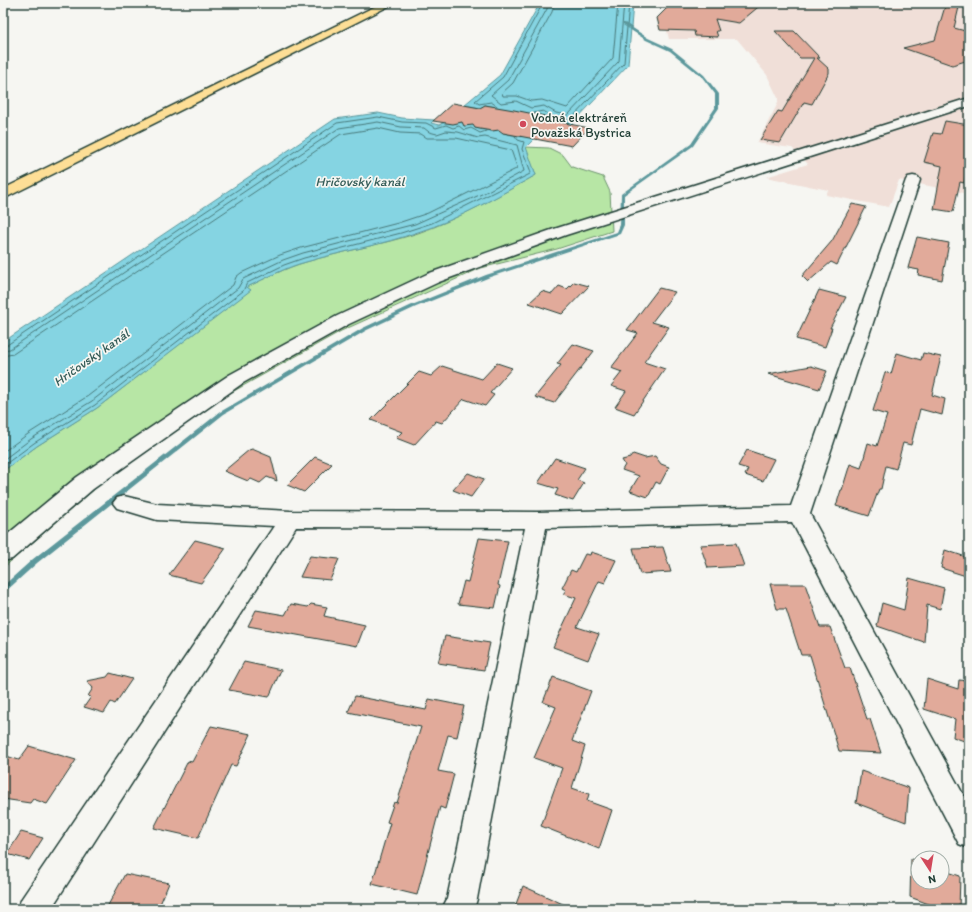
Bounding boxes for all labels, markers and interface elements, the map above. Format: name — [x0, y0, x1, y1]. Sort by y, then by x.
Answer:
place label: Vodná elektráreň Považská Bystrica — [531, 110, 632, 140]
marker: Vodná elektráreň Považská Bystrica — [518, 119, 528, 129]
water label: Hričovský kanál — [315, 174, 406, 189]
water label: Hričovský kanál — [51, 325, 133, 389]
north arrow — [910, 850, 950, 890]
text: N — [927, 872, 937, 886]

